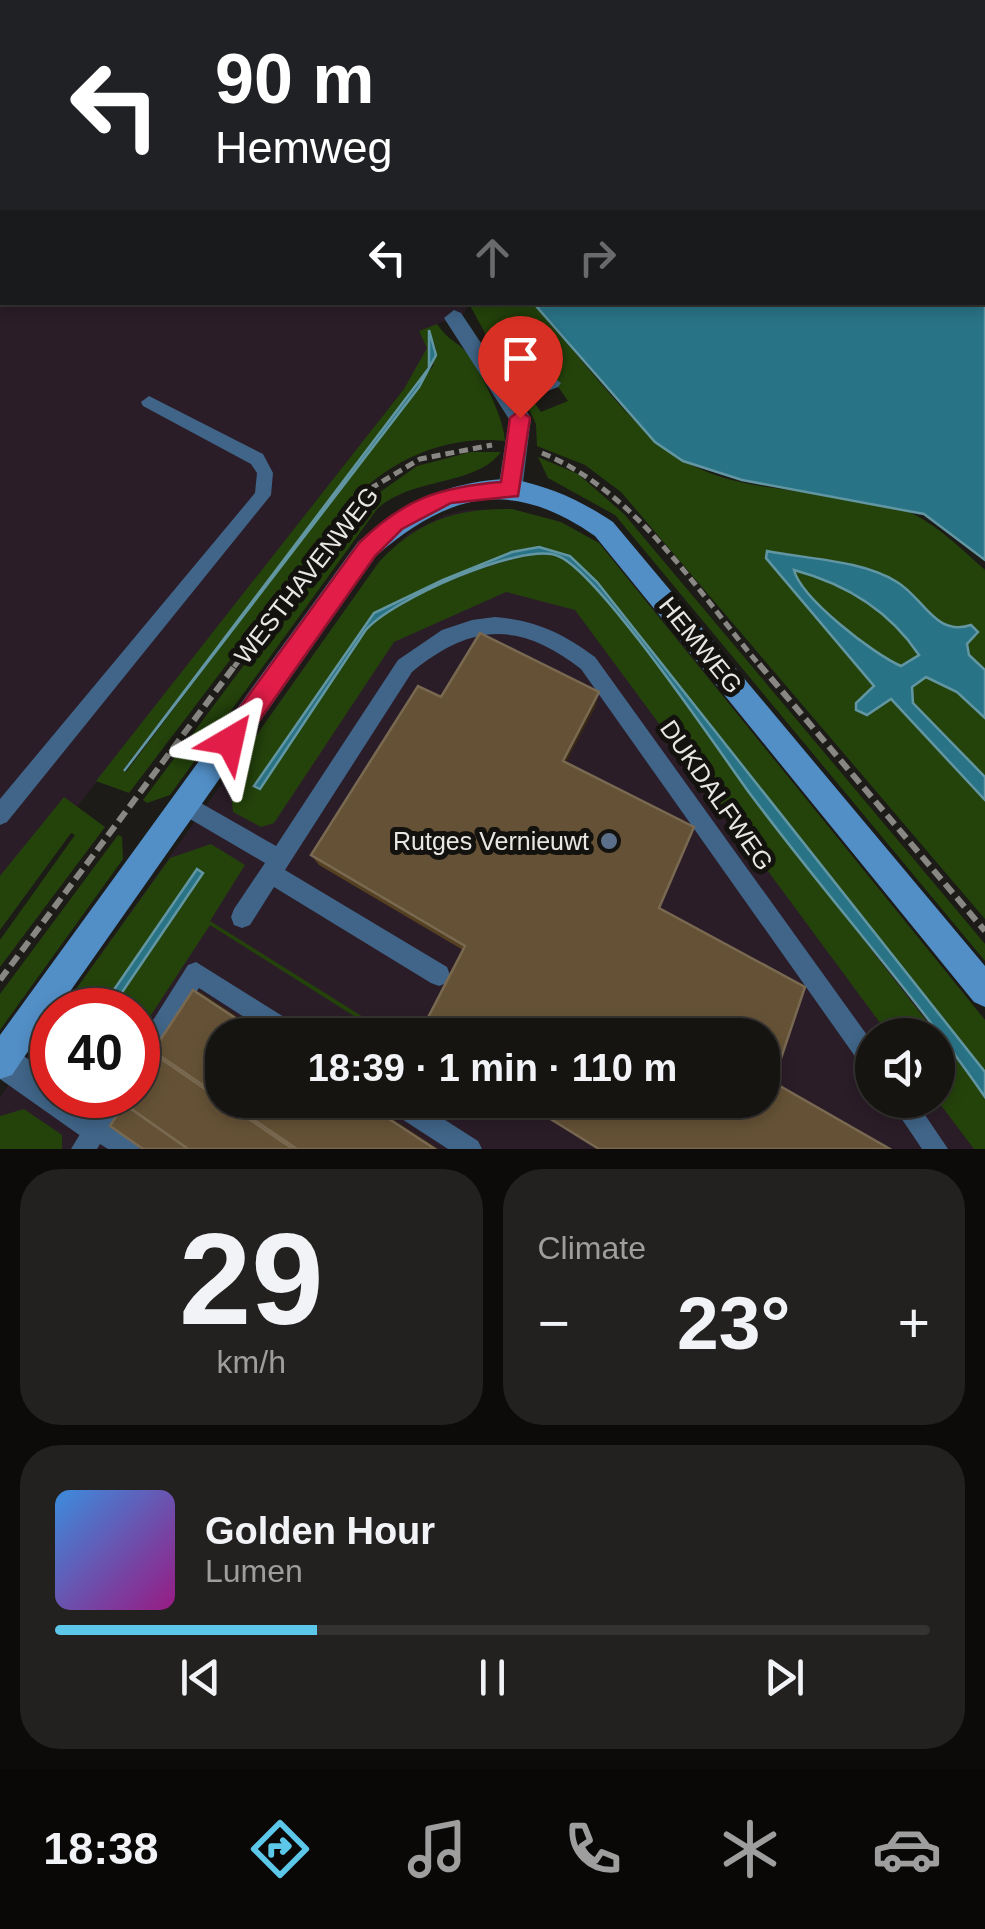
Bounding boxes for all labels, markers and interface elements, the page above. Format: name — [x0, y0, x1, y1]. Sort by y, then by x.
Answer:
icon: left — [50, 40, 180, 170]
text: 90 m — [215, 40, 375, 118]
text: Hemweg — [215, 122, 393, 173]
icon: left — [360, 230, 415, 285]
icon: ahead — [465, 230, 520, 285]
icon: right — [570, 230, 625, 285]
pin — [478, 316, 563, 419]
icon: arrive — [493, 331, 548, 386]
street label: WESTHAVENWEG — [228, 481, 384, 669]
street label: HEMWEG — [654, 591, 748, 699]
position arrow — [178, 689, 282, 793]
street label: DUKDALFWEG — [655, 715, 779, 875]
place label: Rutges Vernieuwt — [393, 827, 589, 855]
marker: Rutges Vernieuwt — [598, 830, 620, 852]
speed limit sign: 40 — [30, 988, 160, 1118]
map controls — [855, 1018, 955, 1118]
button: sound — [855, 1018, 955, 1118]
text: 18:39 · 1 min · 110 m — [308, 1047, 677, 1089]
text: 29 — [179, 1206, 324, 1352]
text: Climate — [538, 1230, 646, 1266]
text: 23° — [677, 1281, 790, 1365]
text: − — [538, 1292, 570, 1354]
text: + — [898, 1292, 930, 1354]
text: km/h — [217, 1344, 286, 1380]
text: Golden Hour — [205, 1510, 435, 1552]
text: Lumen — [205, 1553, 303, 1589]
icon: previous — [173, 1650, 228, 1705]
icon: pause — [465, 1650, 520, 1705]
icon: next — [757, 1650, 812, 1705]
icon: directions — [245, 1814, 315, 1884]
icon: music — [402, 1814, 472, 1884]
icon: phone — [558, 1814, 628, 1884]
icon: climate — [715, 1814, 785, 1884]
icon: car — [872, 1814, 942, 1884]
text: 18:38 — [43, 1823, 158, 1874]

